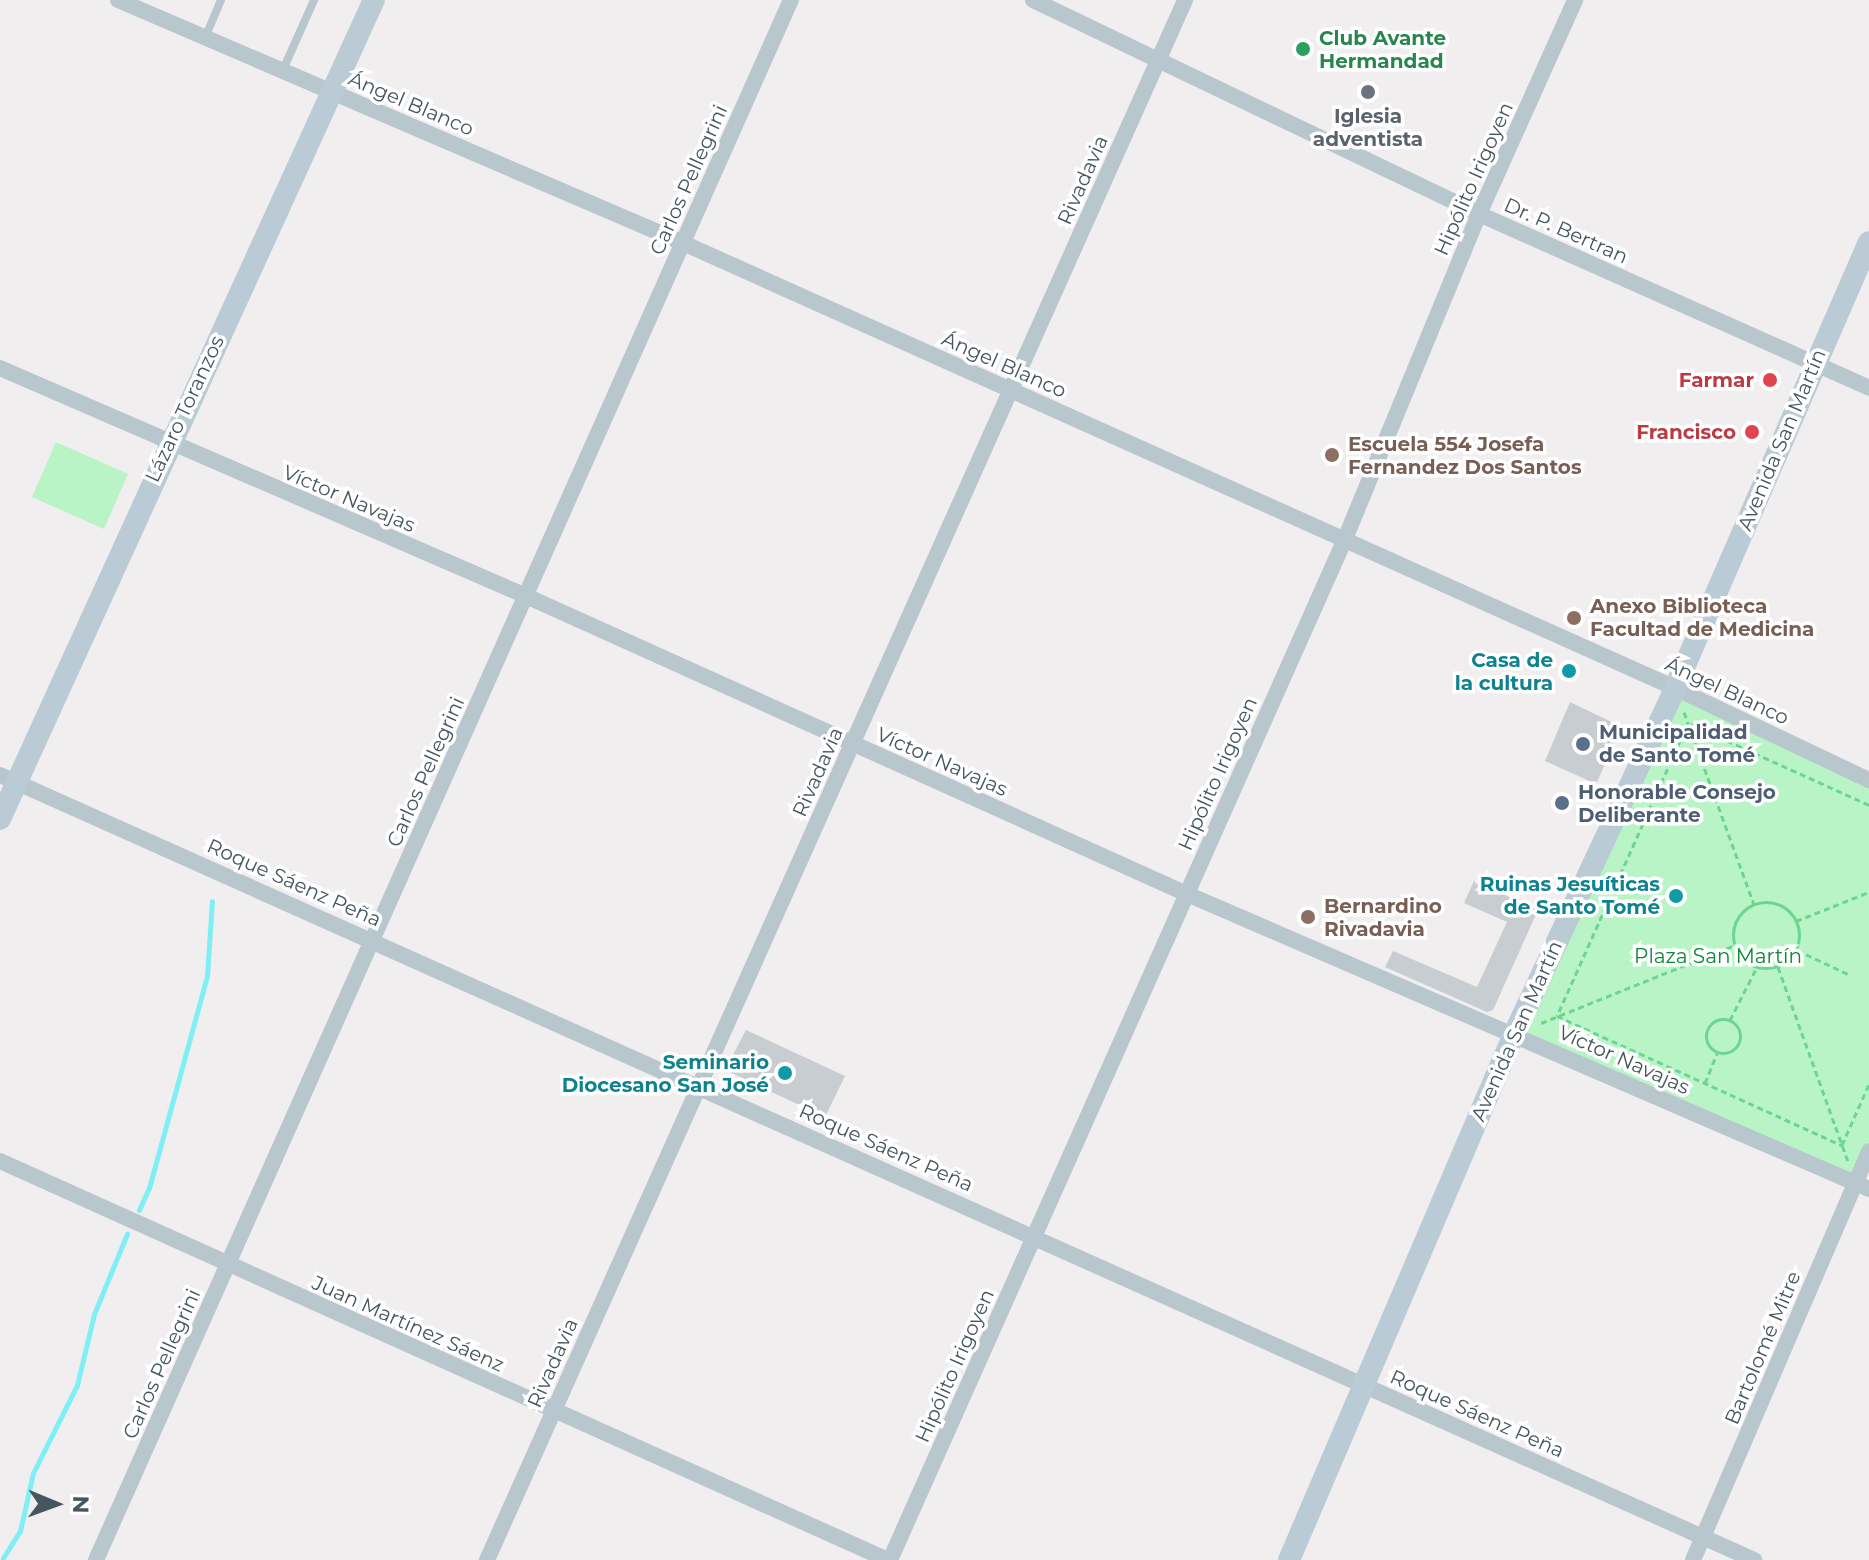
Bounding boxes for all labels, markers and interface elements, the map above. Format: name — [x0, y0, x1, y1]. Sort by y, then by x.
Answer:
place label: Club Avante Hermandad — [1319, 26, 1446, 73]
marker: Club Avante Hermandad — [1294, 40, 1312, 58]
street label: Ángel Blanco — [345, 67, 477, 141]
marker: Iglesia adventista — [1359, 83, 1377, 101]
street label: Hipólito Irigoyen — [1429, 99, 1519, 259]
street label: Carlos Pellegrini — [645, 101, 733, 259]
place label: Iglesia adventista — [1313, 104, 1423, 151]
street label: Rivadavia — [1053, 132, 1113, 228]
street label: Dr. P. Bertran — [1500, 193, 1632, 269]
street label: Ángel Blanco — [938, 327, 1070, 403]
street label: Lázaro Toranzos — [141, 332, 229, 486]
street label: Avenida San Martín — [1733, 346, 1831, 534]
place label: Farmar — [1679, 368, 1754, 392]
marker: Farmar — [1761, 371, 1779, 389]
place label: Francisco — [1636, 420, 1736, 444]
marker: Francisco — [1743, 423, 1761, 441]
place label: Escuela 554 Josefa Fernandez Dos Santos — [1348, 432, 1582, 479]
marker: Escuela 554 Josefa Fernandez Dos Santos — [1323, 446, 1341, 464]
street label: Víctor Navajas — [279, 460, 419, 538]
place label: Anexo Biblioteca Facultad de Medicina — [1590, 594, 1814, 641]
marker: Anexo Biblioteca Facultad de Medicina — [1565, 609, 1583, 627]
place label: Casa de la cultura — [1455, 648, 1553, 695]
street label: Ángel Blanco — [1661, 652, 1793, 730]
marker: Casa de la cultura — [1560, 662, 1578, 680]
street label: Carlos Pellegrini — [382, 693, 470, 851]
street label: Hipólito Irigoyen — [1173, 694, 1263, 854]
place label: Municipalidad de Santo Tomé — [1599, 720, 1755, 767]
street label: Víctor Navajas — [873, 722, 1011, 802]
street label: Rivadavia — [788, 724, 848, 820]
marker: Municipalidad de Santo Tomé — [1574, 735, 1592, 753]
place label: Honorable Consejo Deliberante — [1578, 780, 1776, 827]
marker: Honorable Consejo Deliberante — [1553, 794, 1571, 812]
street label: Roque Sáenz Peña — [203, 834, 385, 932]
place label: Ruinas Jesuíticas de Santo Tomé — [1480, 872, 1660, 919]
marker: Ruinas Jesuíticas de Santo Tomé — [1667, 887, 1685, 905]
place label: Bernardino Rivadavia — [1324, 894, 1442, 941]
marker: Bernardino Rivadavia — [1299, 908, 1317, 926]
street label: Avenida San Martín — [1466, 937, 1568, 1125]
park label: Plaza San Martín — [1634, 944, 1802, 968]
street label: Víctor Navajas — [1555, 1020, 1693, 1100]
place label: Seminario Diocesano San José — [562, 1050, 769, 1097]
marker: Seminario Diocesano San José — [776, 1064, 794, 1082]
street label: Roque Sáenz Peña — [795, 1099, 977, 1197]
street label: Bartolomé Mitre — [1720, 1268, 1806, 1428]
street label: Juan Martínez Sáenz — [308, 1271, 508, 1377]
street label: Carlos Pellegrini — [118, 1285, 206, 1443]
street label: Hipólito Irigoyen — [910, 1286, 1000, 1446]
street label: Rivadavia — [523, 1315, 583, 1411]
street label: Roque Sáenz Peña — [1386, 1365, 1568, 1463]
north arrow — [16, 1464, 96, 1544]
text: N — [67, 1495, 94, 1514]

